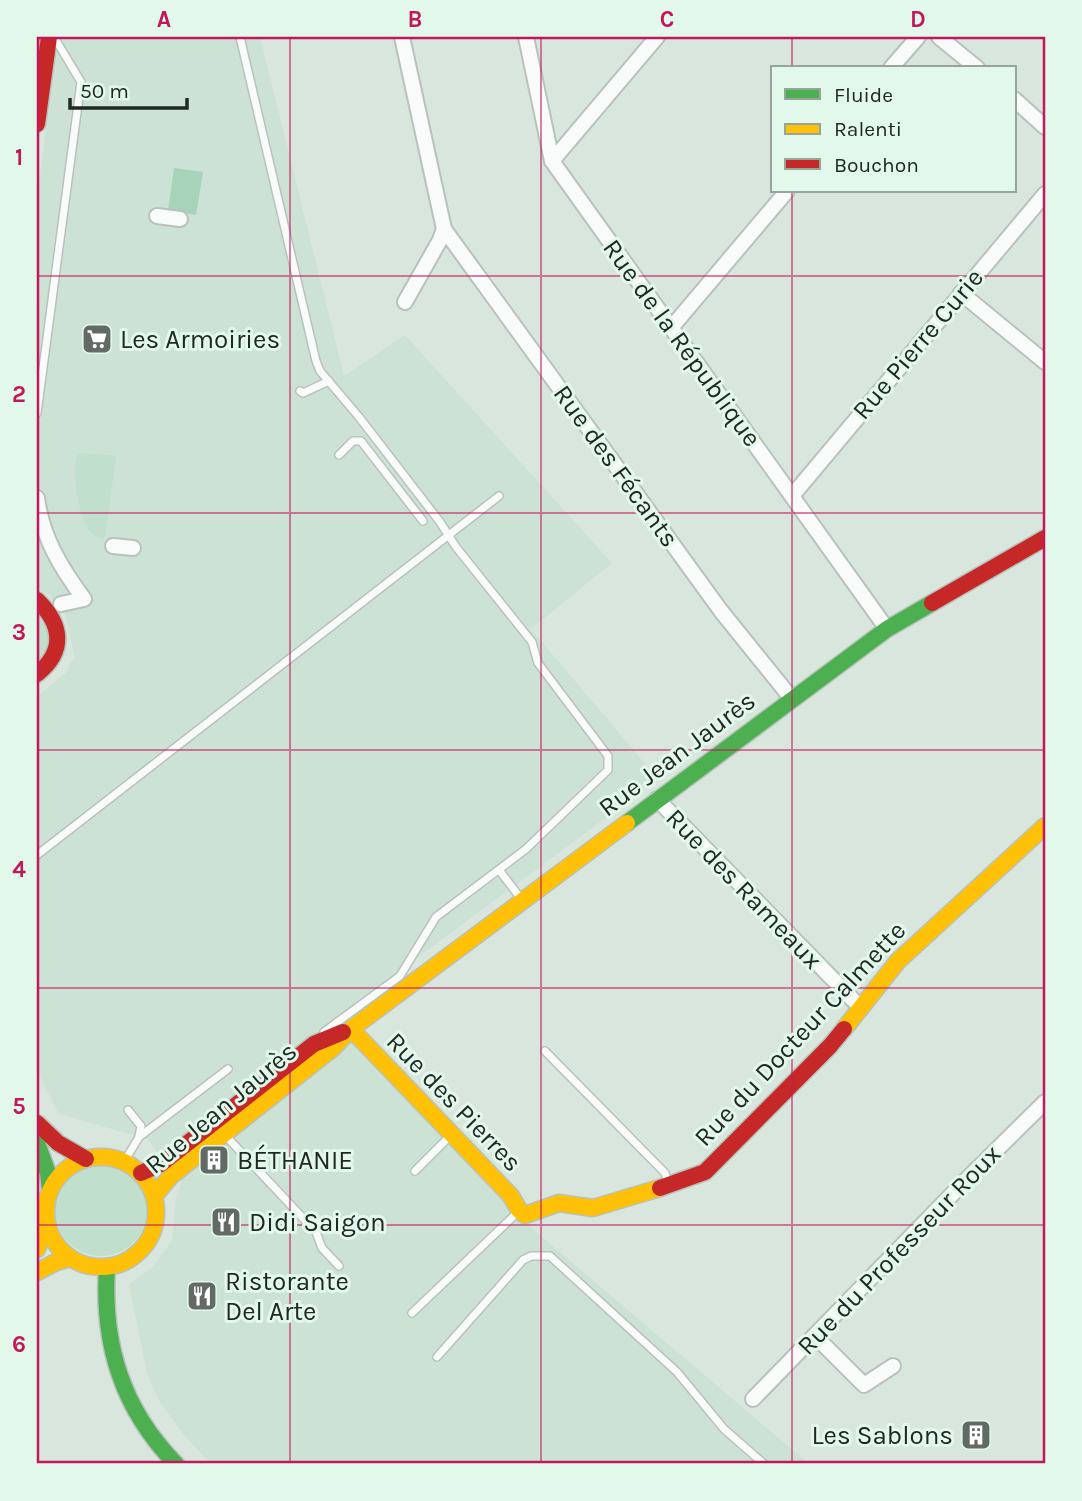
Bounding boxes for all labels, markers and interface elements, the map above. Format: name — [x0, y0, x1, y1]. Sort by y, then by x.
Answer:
text: A — [157, 6, 171, 33]
text: B — [408, 6, 422, 33]
text: C — [660, 6, 674, 33]
text: D — [910, 6, 926, 33]
scale bar — [70, 66, 187, 110]
legend — [771, 66, 1016, 192]
text: 50 m — [80, 79, 129, 103]
text: Fluide — [834, 83, 893, 107]
text: Ralenti — [834, 117, 902, 141]
text: 1 — [15, 144, 23, 171]
text: Bouchon — [834, 153, 919, 177]
street label: Rue de la République — [596, 233, 768, 453]
street label: Rue Pierre Curie — [846, 262, 990, 426]
supermarket icon: Les Armoiries — [80, 322, 114, 356]
place label: Les Armoiries — [120, 324, 280, 355]
street label: Rue des Fécants — [547, 379, 685, 553]
text: 2 — [12, 381, 26, 408]
text: 3 — [12, 619, 26, 646]
street label: Rue Jean Jaurès — [593, 685, 761, 823]
street label: Rue des Rameaux — [660, 802, 828, 976]
text: 4 — [12, 856, 26, 883]
street label: Rue du Docteur Calmette — [688, 915, 912, 1153]
street label: Rue des Pierres — [380, 1026, 528, 1178]
street label: Rue Jean Jaurès — [139, 1036, 303, 1180]
text: 5 — [12, 1093, 26, 1120]
street label: Rue du Professeur Roux — [791, 1139, 1007, 1361]
building icon: BÉTHANIE — [197, 1143, 231, 1177]
place label: BÉTHANIE — [237, 1144, 353, 1176]
restaurant icon: Didi Saigon — [209, 1205, 243, 1239]
place label: Didi Saigon — [249, 1207, 386, 1238]
place label: Ristorante Del Arte — [225, 1266, 349, 1327]
restaurant icon: Ristorante Del Arte — [185, 1279, 219, 1313]
text: 6 — [12, 1331, 26, 1358]
building icon: Les Sablons — [959, 1418, 993, 1452]
place label: Les Sablons — [811, 1420, 953, 1451]

